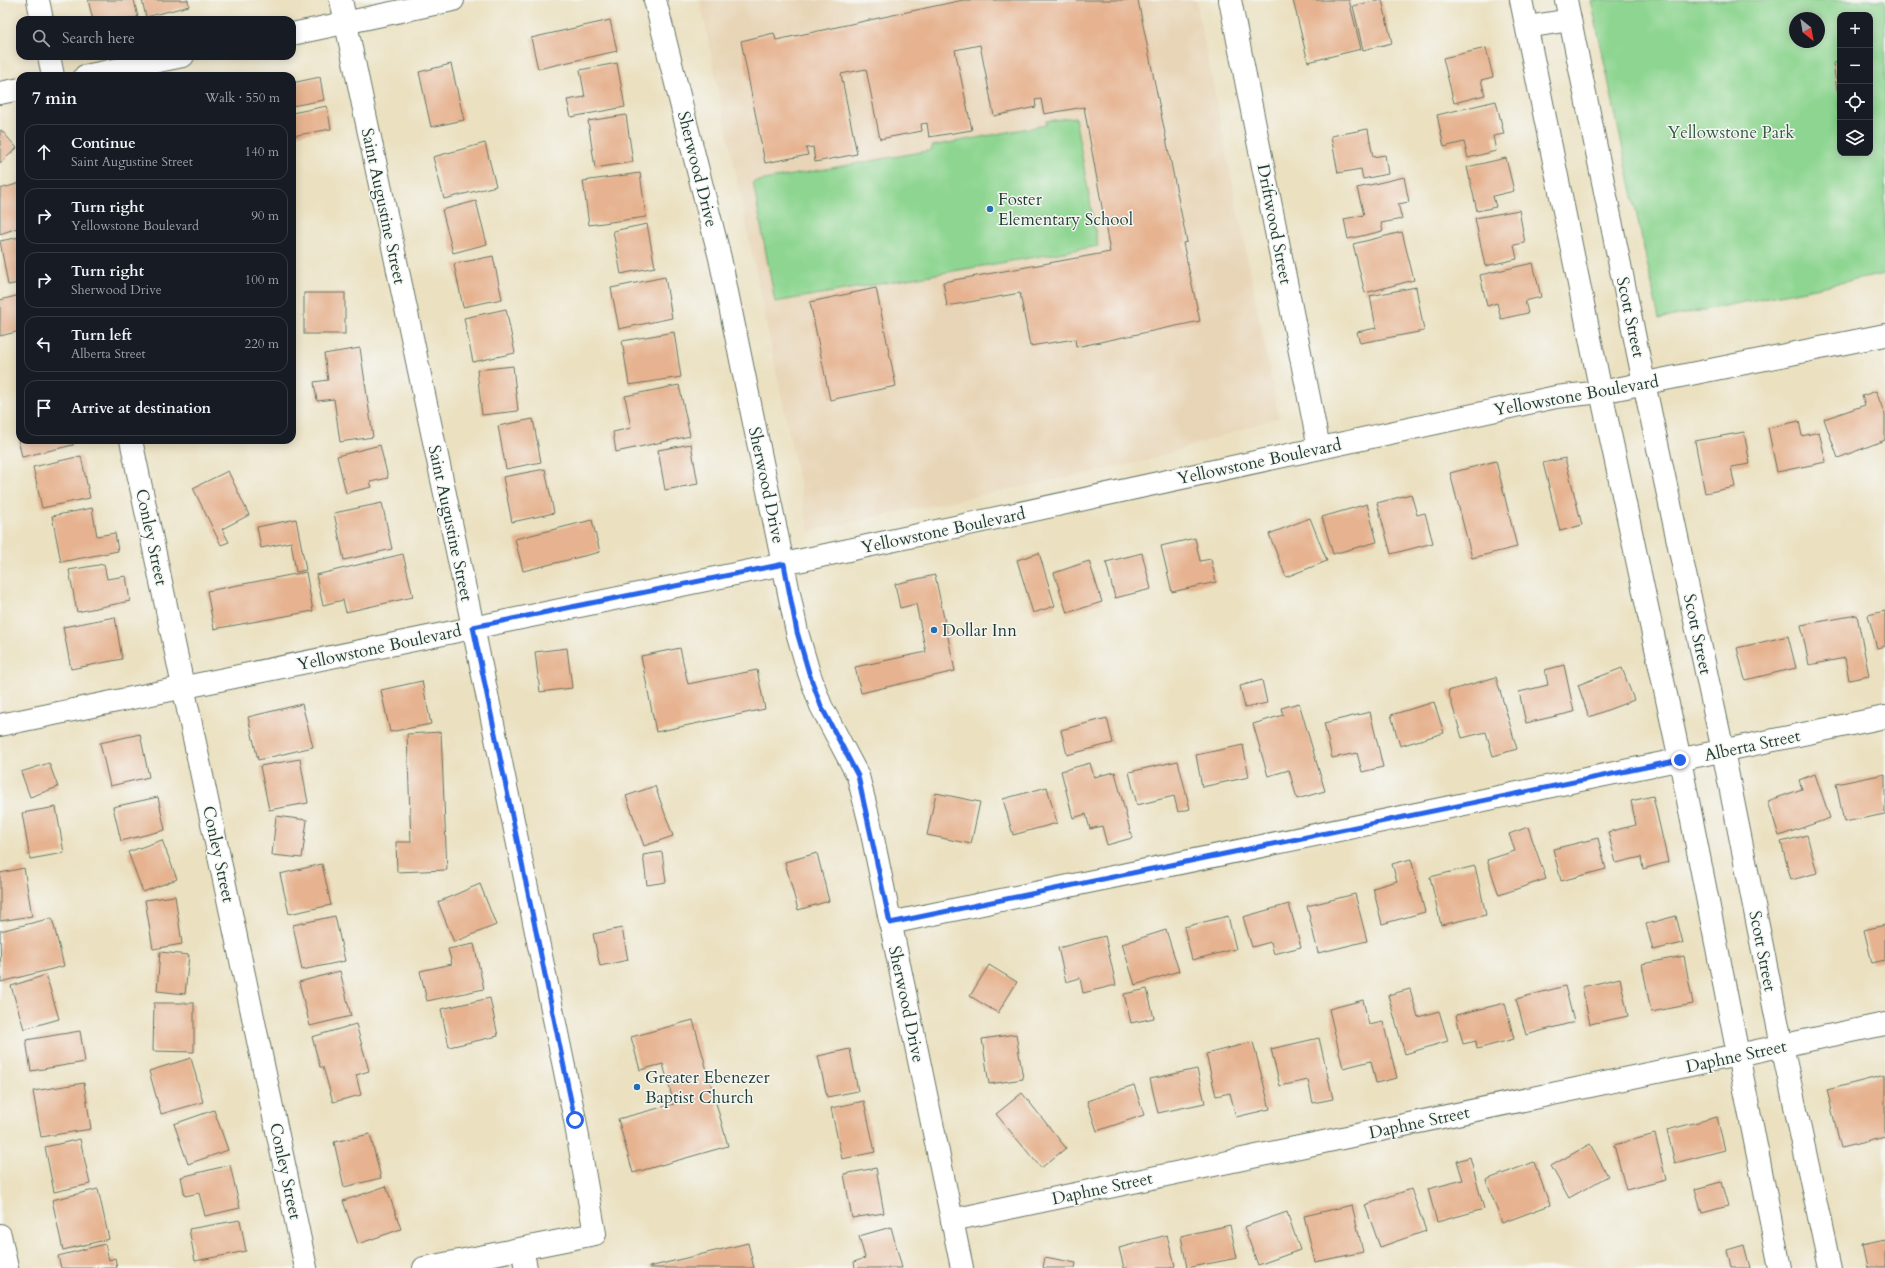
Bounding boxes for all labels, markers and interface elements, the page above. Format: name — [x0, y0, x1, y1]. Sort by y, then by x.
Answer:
north arrow — [1789, 12, 1825, 48]
map controls — [1837, 12, 1873, 156]
button: + — [1837, 12, 1873, 48]
search box — [16, 16, 296, 60]
icon: search — [30, 27, 52, 49]
text: Search here — [62, 28, 135, 48]
button: − — [1837, 48, 1873, 84]
button: locate — [1837, 84, 1873, 120]
text: 7 min — [32, 87, 77, 110]
text: Walk · 550 m — [205, 89, 280, 107]
street label: Sherwood Drive — [672, 109, 723, 229]
button: layers — [1837, 120, 1873, 156]
park label: Yellowstone Park — [1668, 121, 1795, 144]
street label: Saint Augustine Street — [356, 126, 411, 287]
text: Continue — [71, 133, 136, 153]
icon: ahead — [33, 141, 55, 163]
text: 140 m — [245, 143, 279, 161]
text: Saint Augustine Street — [71, 153, 193, 171]
street label: Driftwood Street — [1252, 162, 1298, 287]
place label: Foster Elementary School — [998, 188, 1134, 231]
text: Turn right — [71, 197, 144, 217]
marker: Foster Elementary School — [985, 204, 995, 214]
icon: right — [33, 205, 55, 227]
text: 90 m — [251, 207, 279, 225]
text: Yellowstone Boulevard — [71, 217, 199, 235]
text: Turn right — [71, 261, 144, 281]
icon: right — [33, 269, 55, 291]
text: 100 m — [245, 271, 279, 289]
street label: Scott Street — [1611, 275, 1650, 360]
text: Sherwood Drive — [71, 281, 162, 299]
text: Turn left — [71, 325, 132, 345]
icon: left — [33, 333, 55, 355]
text: 220 m — [245, 335, 279, 353]
text: Alberta Street — [71, 345, 146, 363]
street label: Yellowstone Boulevard — [1492, 370, 1660, 421]
icon: arrive — [33, 397, 55, 419]
text: Arrive at destination — [71, 398, 211, 418]
street label: Sherwood Drive — [743, 425, 790, 545]
street label: Yellowstone Boulevard — [1175, 433, 1343, 490]
street label: Saint Augustine Street — [423, 443, 478, 604]
street label: Conley Street — [130, 487, 173, 588]
street label: Yellowstone Boulevard — [859, 502, 1027, 559]
street label: Scott Street — [1678, 592, 1717, 677]
street label: Yellowstone Boulevard — [295, 619, 463, 676]
place label: Dollar Inn — [942, 619, 1017, 642]
marker: Dollar Inn — [929, 625, 939, 635]
street label: Alberta Street — [1702, 724, 1803, 767]
route end — [1671, 751, 1689, 769]
street label: Conley Street — [197, 804, 240, 905]
street label: Scott Street — [1743, 909, 1782, 994]
street label: Sherwood Drive — [883, 944, 930, 1064]
street label: Daphne Street — [1684, 1034, 1789, 1078]
place label: Greater Ebenezer Baptist Church — [645, 1066, 771, 1109]
marker: Greater Ebenezer Baptist Church — [632, 1082, 642, 1092]
street label: Daphne Street — [1367, 1100, 1472, 1144]
route start — [566, 1111, 584, 1129]
street label: Conley Street — [264, 1121, 307, 1222]
street label: Daphne Street — [1050, 1166, 1155, 1210]

